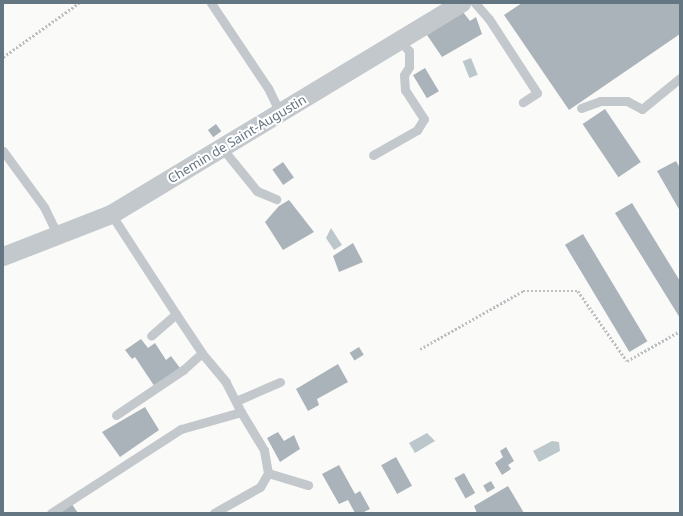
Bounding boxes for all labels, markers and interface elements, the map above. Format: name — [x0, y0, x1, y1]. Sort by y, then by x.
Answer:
street label: Chemin de Saint-Augustin — [165, 91, 309, 187]

